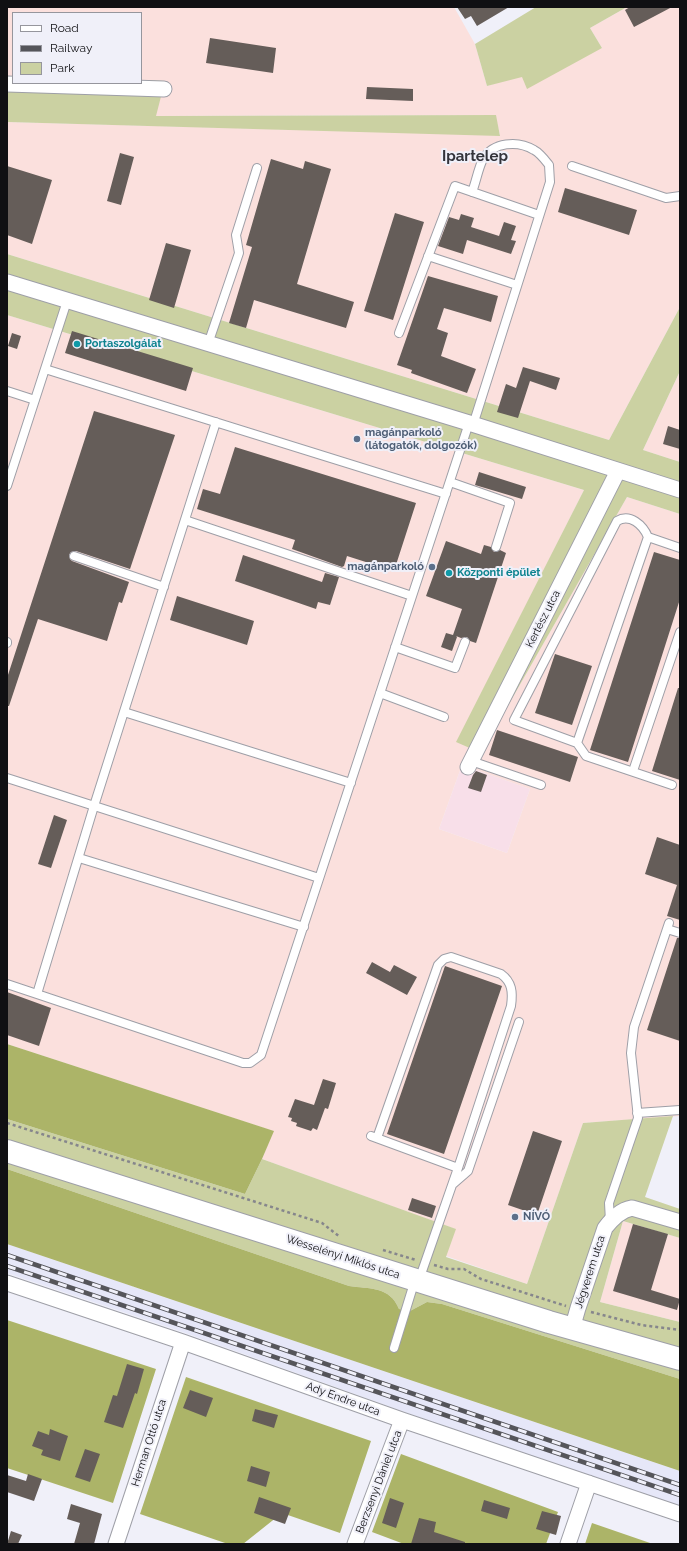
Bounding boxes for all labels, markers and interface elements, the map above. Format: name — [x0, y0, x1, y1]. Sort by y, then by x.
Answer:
legend — [12, 12, 142, 84]
text: Road — [50, 21, 79, 35]
text: Railway — [50, 41, 92, 55]
text: Park — [50, 61, 75, 75]
district label: Ipartelep — [442, 147, 508, 165]
place label: Portaszolgálat — [85, 337, 161, 351]
marker: Portaszolgálat — [72, 339, 82, 349]
place label: magánparkoló (látogatók, dolgozók) — [365, 426, 477, 452]
marker: magánparkoló (látogatók, dolgozók) — [352, 434, 362, 444]
place label: magánparkoló — [347, 560, 424, 574]
marker: magánparkoló — [427, 562, 437, 572]
place label: Központi épület — [457, 566, 540, 580]
marker: Központi épület — [444, 568, 454, 578]
street label: Kertész utca — [523, 588, 563, 650]
place label: NÍVÓ — [523, 1210, 550, 1224]
marker: NÍVÓ — [510, 1212, 520, 1222]
street label: Wesselényi Miklós utca — [284, 1232, 402, 1282]
street label: Jégverem utca — [572, 1234, 608, 1310]
street label: Ady Endre utca — [304, 1379, 382, 1419]
street label: Herman Ottó utca — [129, 1398, 169, 1488]
street label: Berzsenyi Dániel utca — [353, 1429, 405, 1535]

